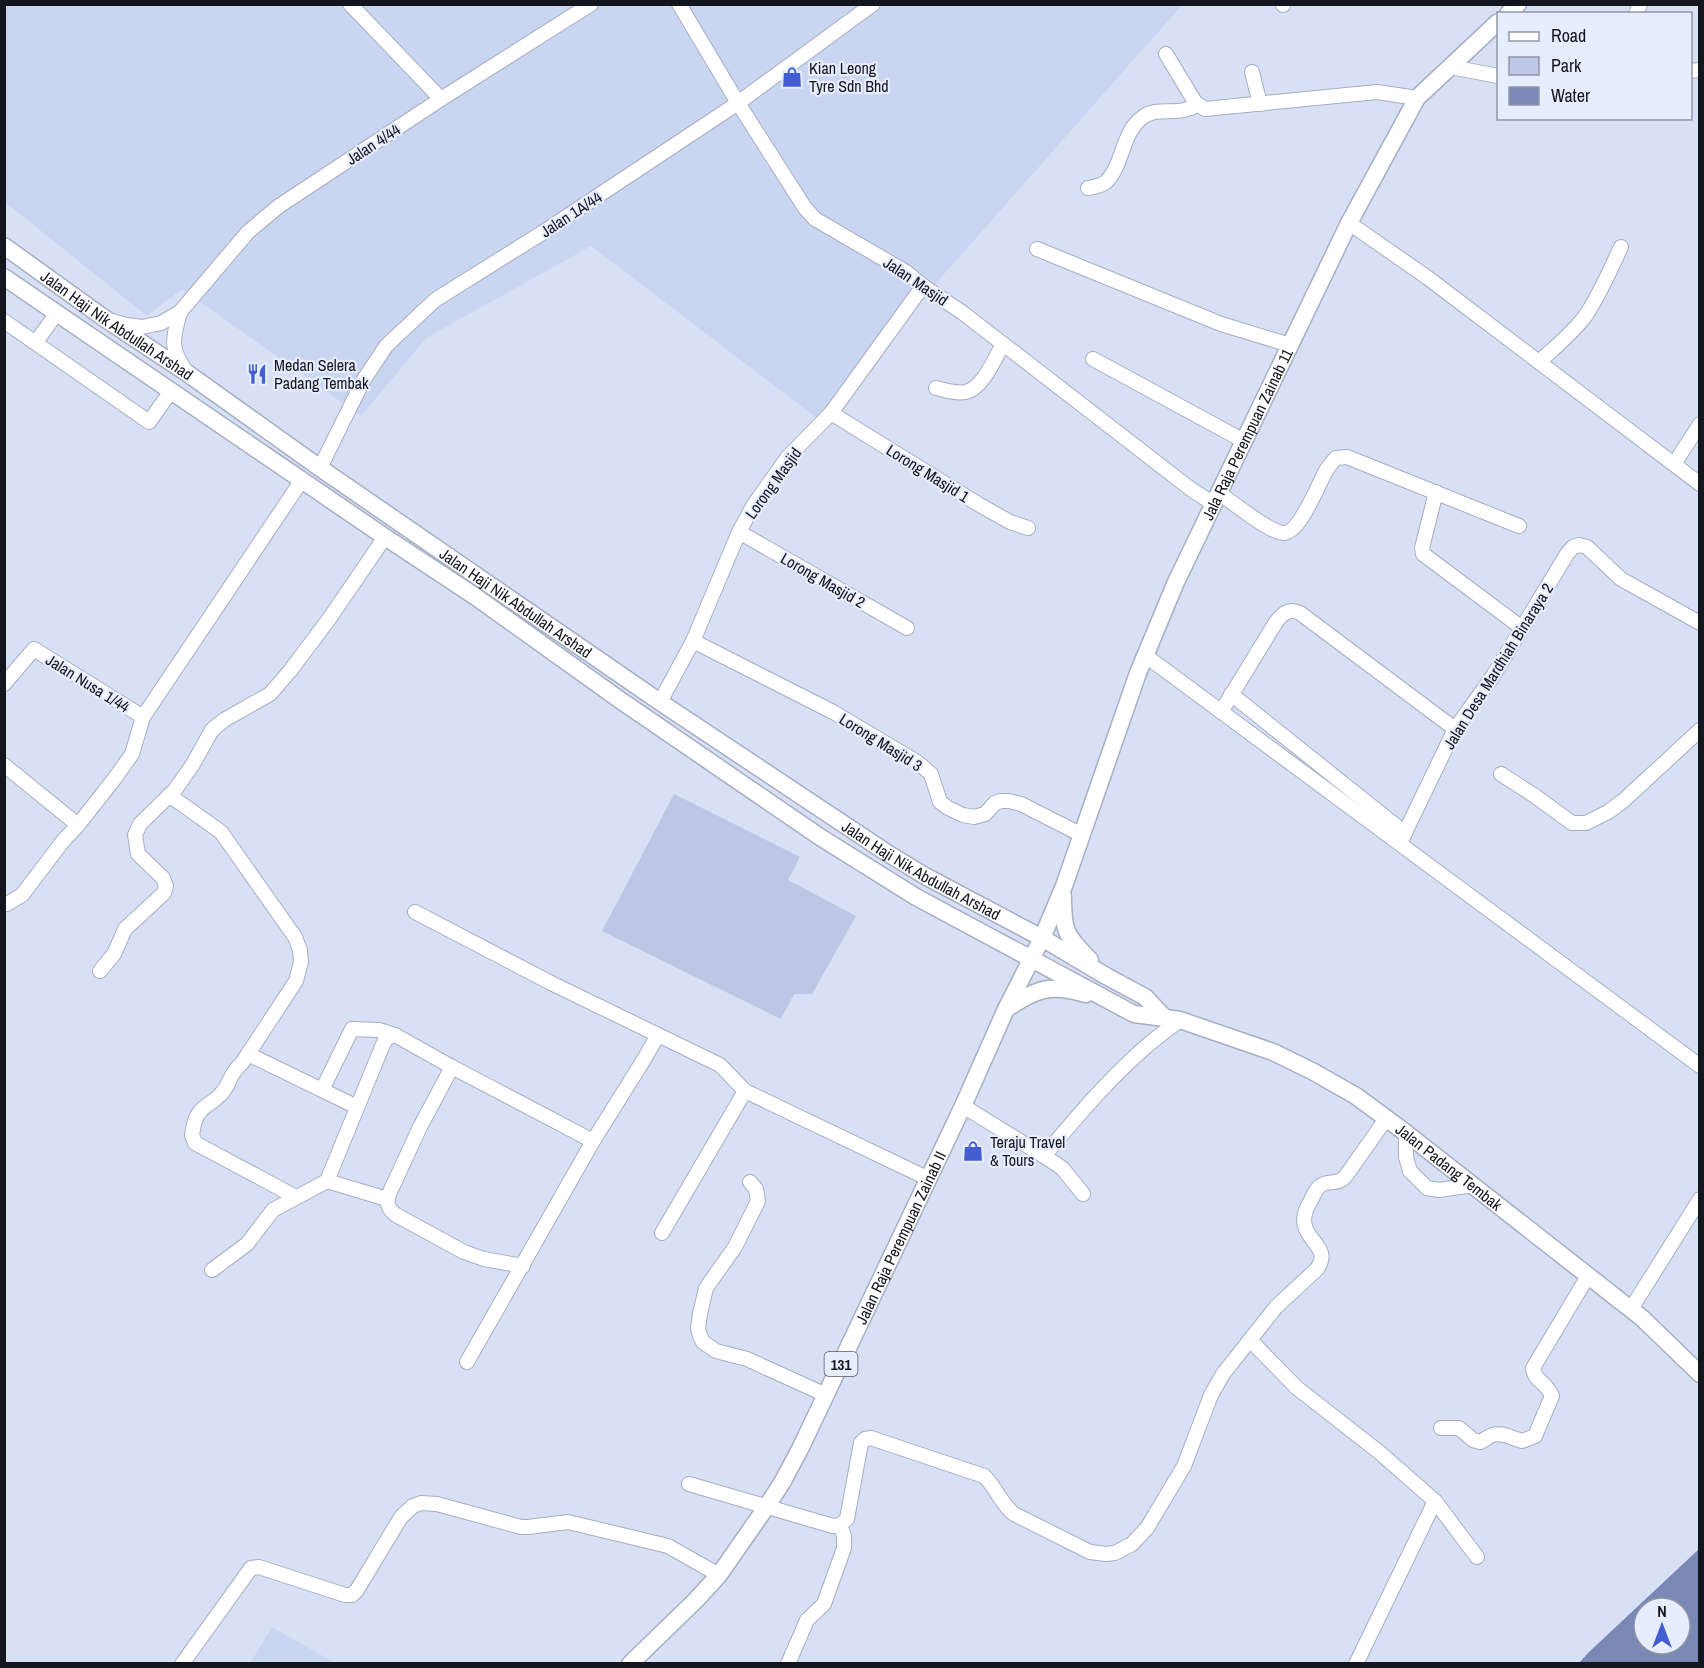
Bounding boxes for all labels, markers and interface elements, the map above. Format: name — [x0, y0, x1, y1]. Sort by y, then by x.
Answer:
legend — [1497, 12, 1692, 120]
text: Road — [1551, 23, 1586, 48]
text: Park — [1551, 53, 1582, 78]
place label: Kian Leong Tyre Sdn Bhd — [809, 57, 889, 97]
shop icon: Kian Leong Tyre Sdn Bhd — [780, 65, 804, 89]
text: Water — [1551, 83, 1590, 108]
street label: Jalan 4/44 — [342, 118, 404, 170]
street label: Jalan 1A/44 — [536, 186, 606, 242]
street label: Jalan Masjid — [879, 251, 953, 311]
street label: Jalan Haji Nik Abdullah Arshad — [36, 265, 198, 385]
street label: Jala Raja Perempuan Zainab 11 — [1197, 344, 1298, 524]
place label: Medan Selera Padang Tembak — [274, 354, 369, 394]
restaurant icon: Medan Selera Padang Tembak — [245, 362, 269, 386]
street label: Lorong Masjid 1 — [882, 439, 974, 508]
street label: Lorong Masjid — [740, 443, 806, 523]
street label: Jalan Haji Nik Abdullah Arshad — [435, 543, 596, 663]
street label: Lorong Masjid 2 — [777, 547, 869, 613]
street label: Jalan Desa Mardhiah Binaraya 2 — [1438, 579, 1558, 753]
street label: Jalan Nusa 1/44 — [42, 649, 134, 717]
street label: Lorong Masjid 3 — [835, 708, 927, 776]
street label: Jalan Haji Nik Abdullah Arshad — [838, 815, 1004, 925]
street label: Jalan Padang Tembak — [1391, 1118, 1507, 1216]
place label: Teraju Travel & Tours — [990, 1131, 1065, 1171]
shop icon: Teraju Travel & Tours — [961, 1139, 985, 1163]
street label: Jalan Raja Perempuan Zainab II — [850, 1147, 951, 1328]
road number: 131 — [824, 1352, 858, 1376]
north arrow — [1632, 1596, 1692, 1656]
text: N — [1657, 1600, 1667, 1622]

